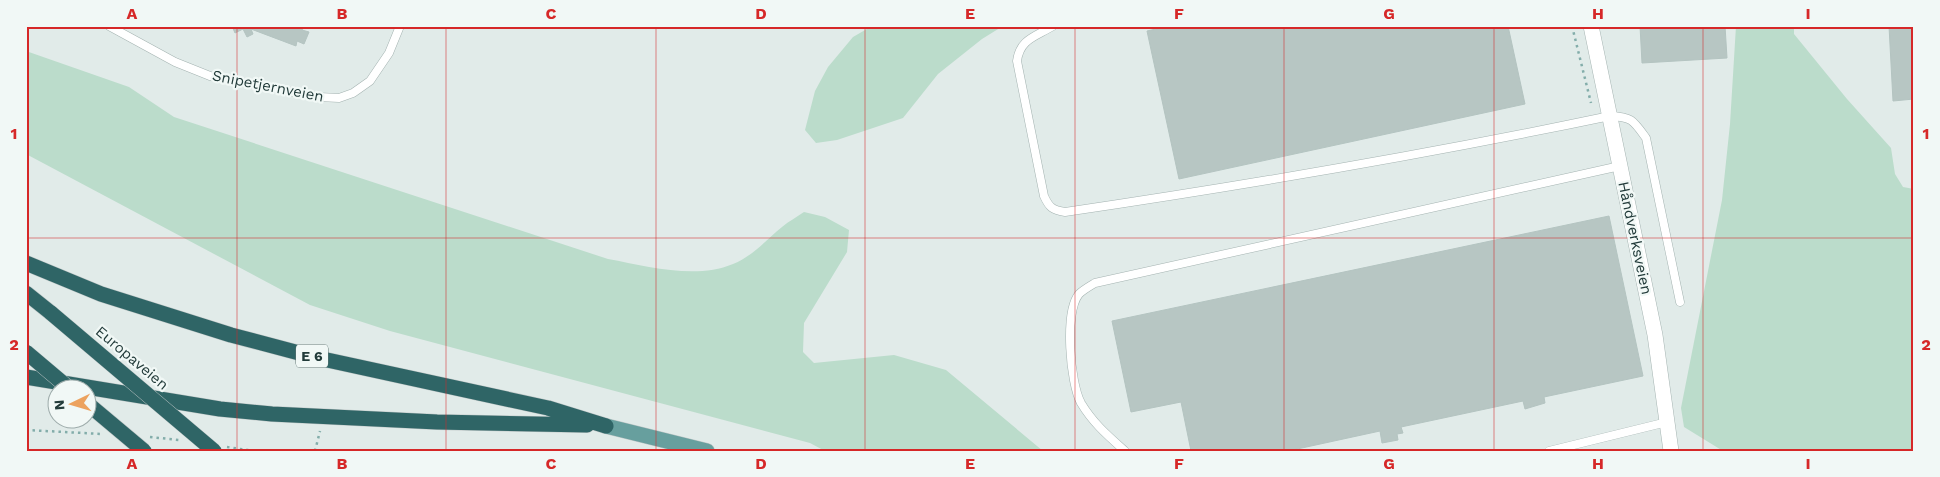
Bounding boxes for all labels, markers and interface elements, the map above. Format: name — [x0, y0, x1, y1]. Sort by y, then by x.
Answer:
text: A — [127, 4, 138, 23]
text: B — [337, 4, 348, 23]
text: C — [546, 4, 557, 23]
text: D — [755, 4, 767, 23]
text: E — [965, 4, 975, 23]
text: F — [1174, 4, 1184, 23]
text: G — [1383, 4, 1395, 23]
text: H — [1592, 4, 1604, 23]
text: I — [1805, 4, 1811, 23]
street label: Snipetjernveien — [211, 66, 325, 106]
text: 1 — [11, 124, 17, 143]
text: 1 — [1923, 124, 1929, 143]
street label: Håndverksveien — [1614, 180, 1656, 296]
street label: Europaveien — [92, 322, 172, 394]
text: 2 — [9, 335, 19, 354]
text: 2 — [1921, 335, 1931, 354]
road number: E 6 — [296, 344, 328, 368]
north arrow — [48, 380, 98, 430]
text: N — [51, 399, 67, 411]
text: A — [127, 454, 138, 473]
text: B — [337, 454, 348, 473]
text: C — [546, 454, 557, 473]
text: D — [755, 454, 767, 473]
text: E — [965, 454, 975, 473]
text: F — [1174, 454, 1184, 473]
text: G — [1383, 454, 1395, 473]
text: H — [1592, 454, 1604, 473]
text: I — [1805, 454, 1811, 473]

